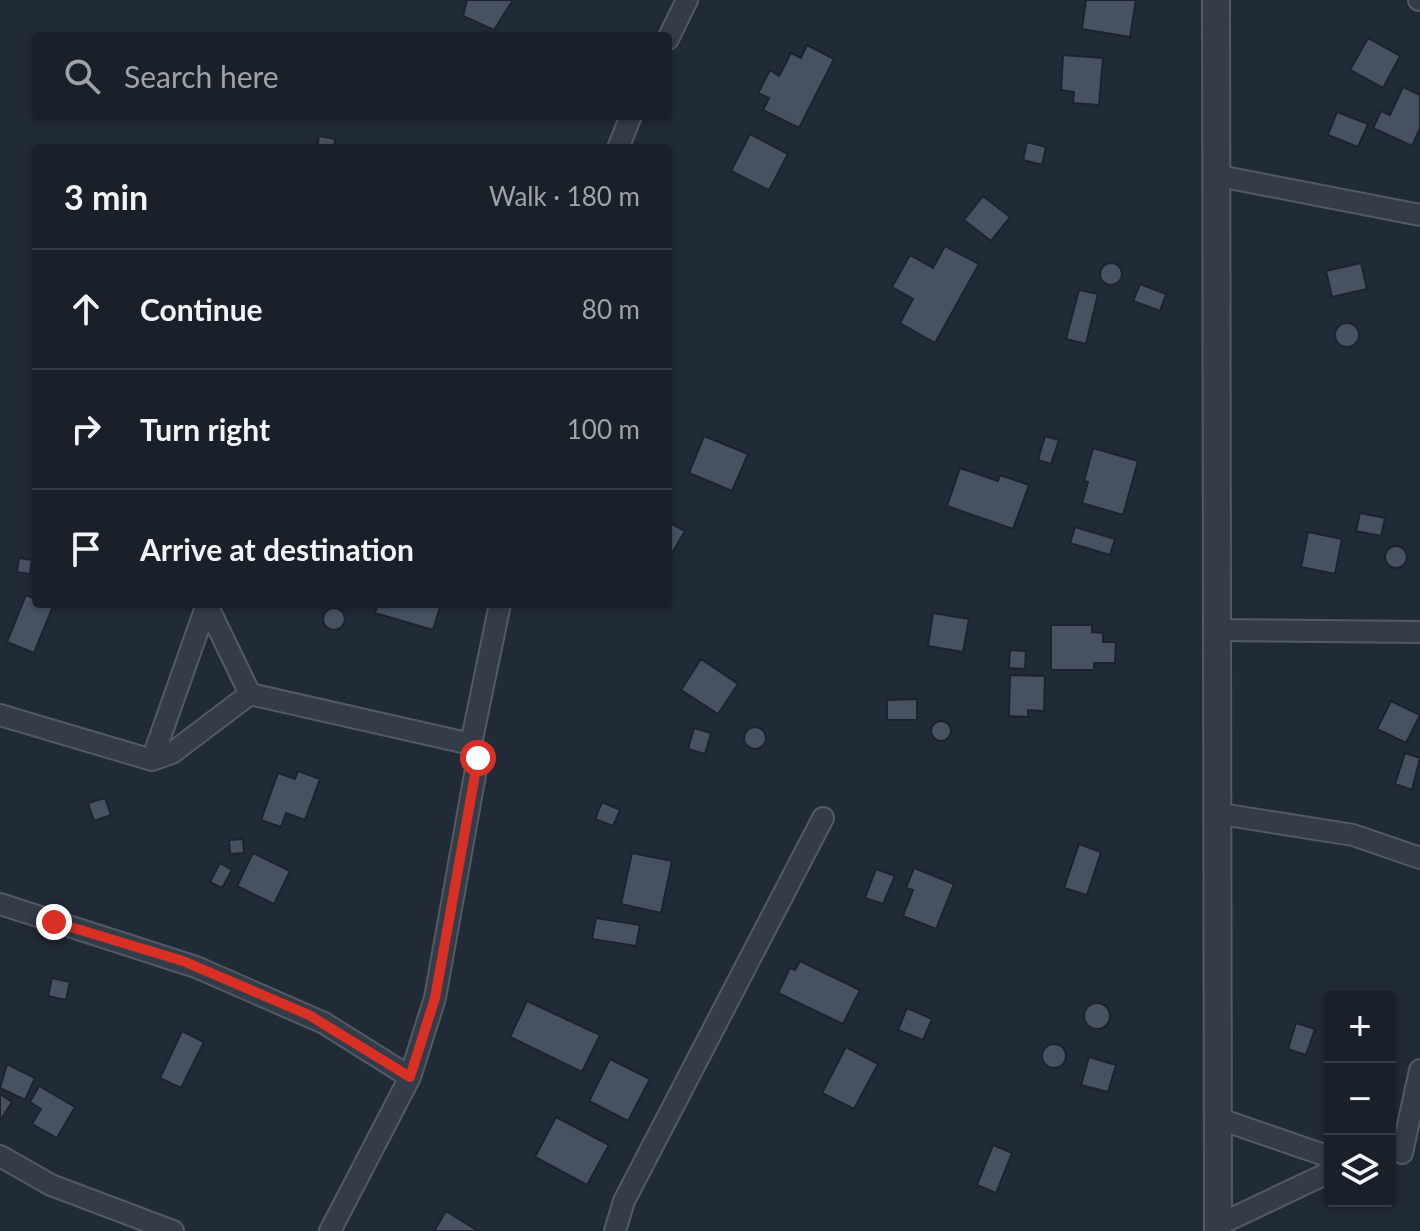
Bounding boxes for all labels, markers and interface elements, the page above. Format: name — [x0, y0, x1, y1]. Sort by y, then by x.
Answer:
search box — [32, 32, 672, 120]
icon: search — [60, 54, 104, 98]
text: Search here — [124, 58, 279, 94]
text: 3 min — [64, 176, 148, 217]
text: Walk · 180 m — [489, 180, 640, 212]
icon: ahead — [64, 287, 108, 331]
text: Continue — [140, 291, 263, 327]
text: 80 m — [582, 293, 640, 325]
icon: right — [64, 407, 108, 451]
text: Turn right — [140, 411, 270, 447]
text: 100 m — [567, 413, 640, 445]
icon: arrive — [64, 527, 108, 571]
text: Arrive at destination — [140, 531, 414, 567]
route start — [460, 740, 496, 776]
route end — [36, 904, 72, 940]
map controls — [1324, 991, 1396, 1207]
button: + — [1324, 991, 1396, 1063]
button: − — [1324, 1063, 1396, 1135]
button: layers — [1324, 1135, 1396, 1207]

